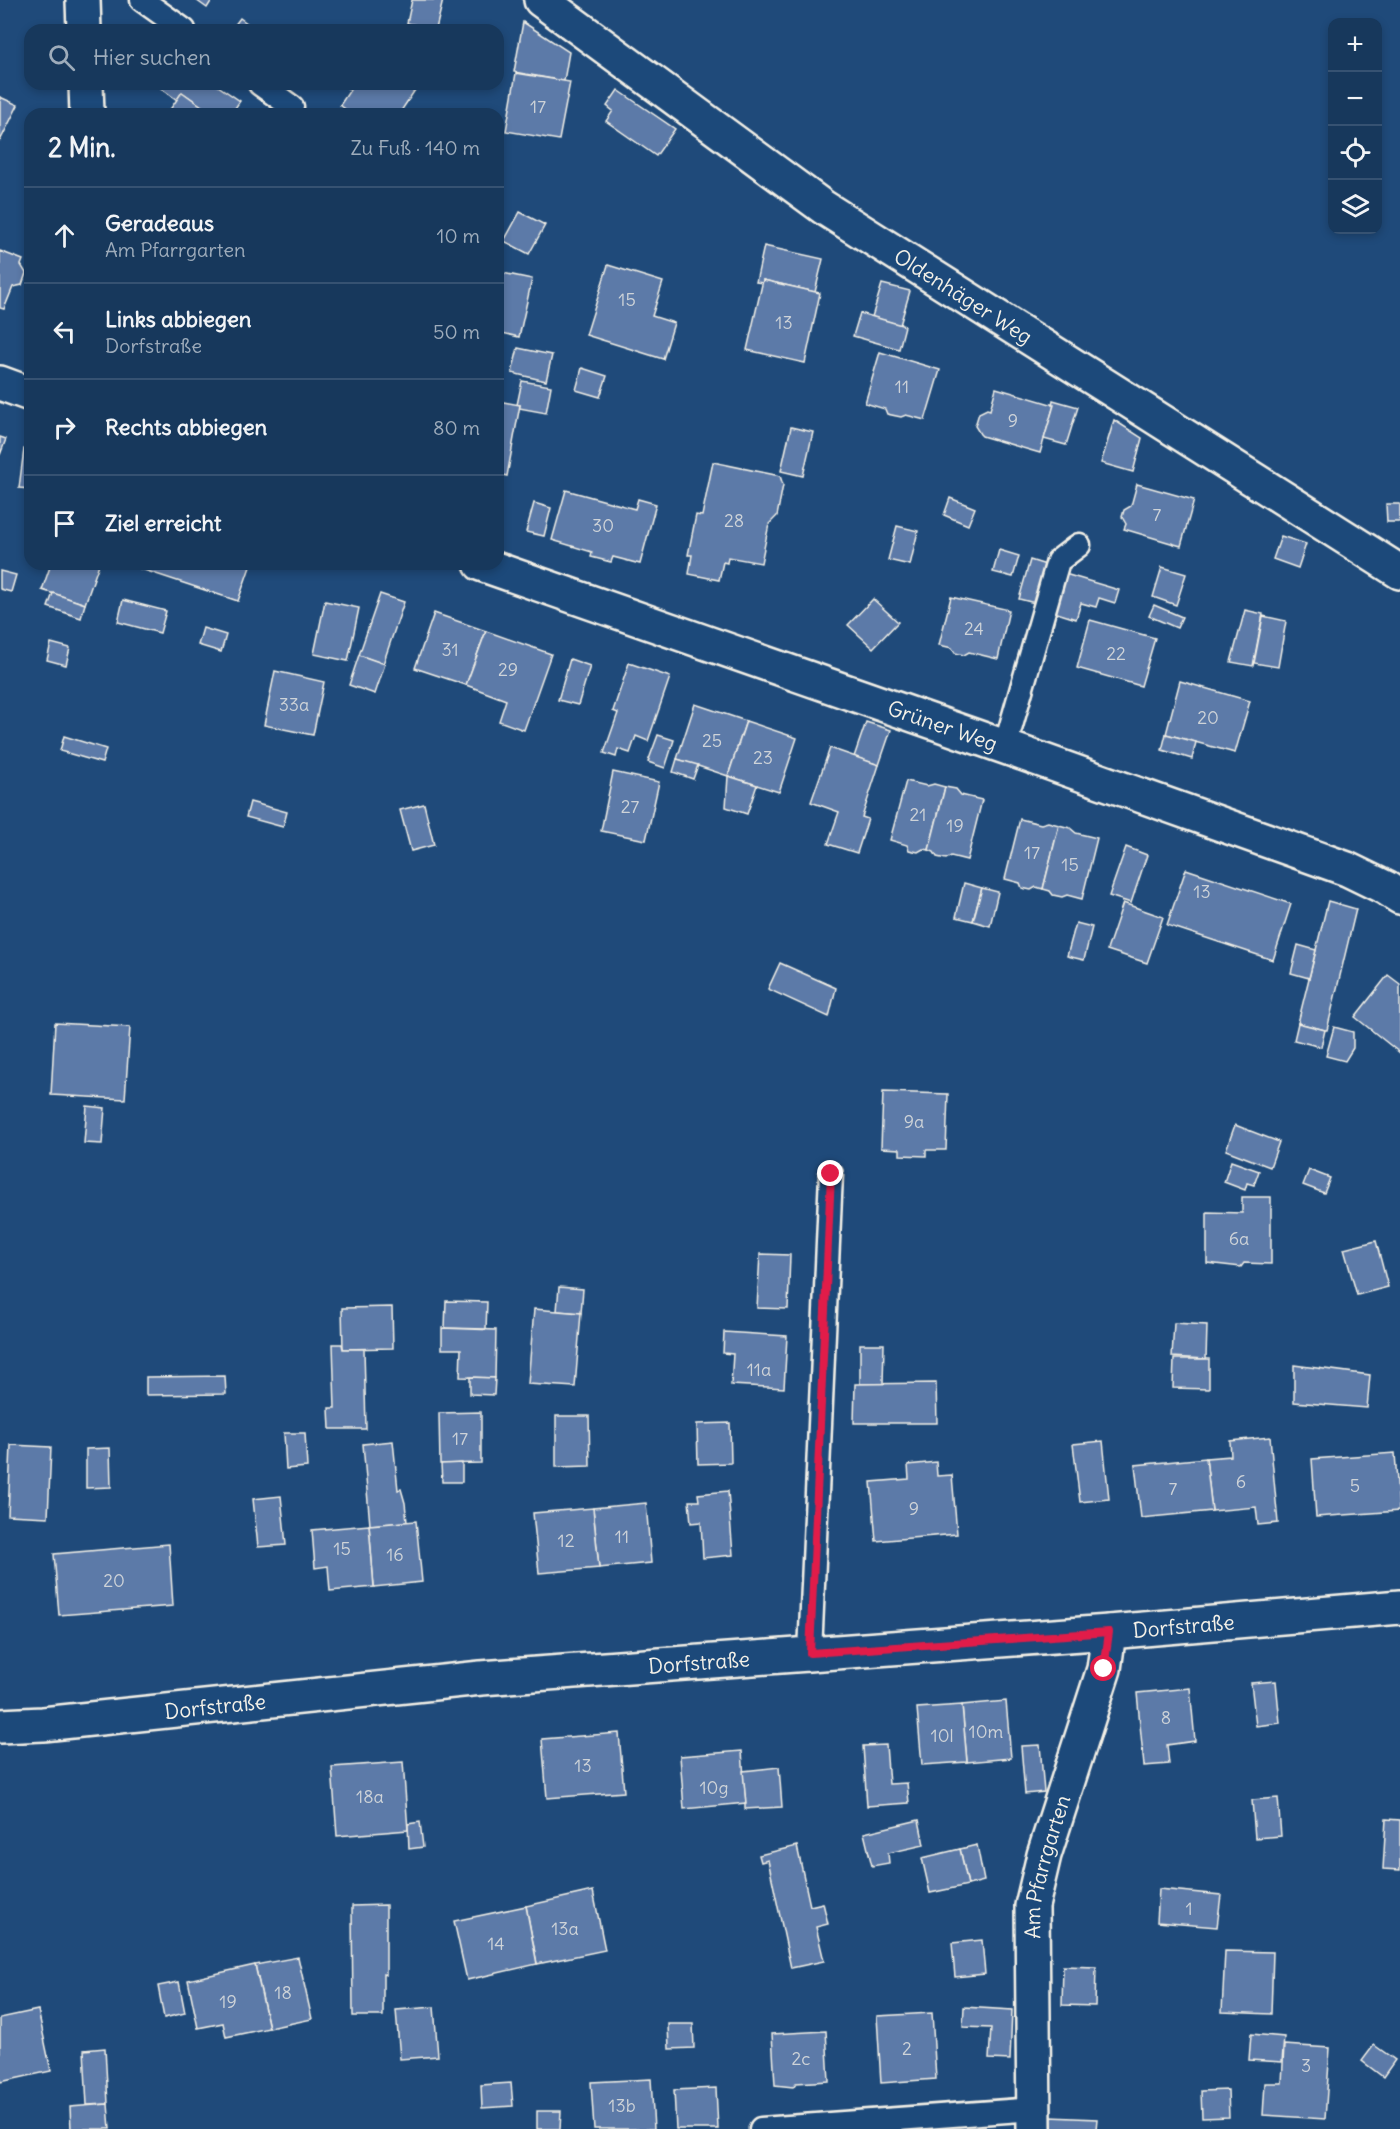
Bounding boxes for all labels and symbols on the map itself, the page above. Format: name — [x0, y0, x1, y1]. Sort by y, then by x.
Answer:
house number: 17 — [530, 95, 546, 118]
street label: Oldenhäger Weg — [889, 242, 1038, 350]
house number: 15 — [618, 288, 636, 311]
house number: 13 — [775, 311, 793, 334]
house number: 11 — [895, 375, 909, 398]
house number: 9 — [1008, 409, 1018, 432]
house number: 7 — [1153, 503, 1162, 526]
house number: 28 — [724, 509, 744, 532]
house number: 30 — [592, 514, 614, 537]
house number: 24 — [964, 617, 984, 640]
house number: 31 — [441, 638, 459, 661]
house number: 22 — [1106, 642, 1126, 665]
house number: 29 — [498, 658, 518, 681]
house number: 33a — [279, 693, 309, 716]
street label: Grüner Weg — [884, 694, 1001, 757]
house number: 20 — [1197, 706, 1219, 729]
house number: 25 — [702, 729, 722, 752]
house number: 23 — [753, 746, 773, 769]
house number: 27 — [621, 795, 640, 818]
house number: 21 — [909, 803, 927, 826]
house number: 19 — [946, 814, 964, 837]
house number: 17 — [1024, 841, 1040, 864]
house number: 15 — [1061, 853, 1079, 876]
house number: 13 — [1193, 880, 1211, 903]
house number: 9a — [904, 1110, 924, 1133]
route end — [817, 1160, 843, 1186]
house number: 6a — [1229, 1227, 1249, 1250]
house number: 11a — [747, 1358, 771, 1381]
house number: 17 — [452, 1427, 468, 1450]
house number: 6 — [1236, 1470, 1246, 1493]
house number: 5 — [1350, 1474, 1360, 1497]
house number: 7 — [1169, 1477, 1178, 1500]
house number: 9 — [909, 1497, 919, 1520]
house number: 11 — [615, 1525, 629, 1548]
house number: 12 — [557, 1529, 575, 1552]
house number: 15 — [333, 1537, 351, 1560]
house number: 16 — [386, 1543, 404, 1566]
house number: 20 — [103, 1569, 125, 1592]
street label: Dorfstraße — [1132, 1608, 1236, 1643]
street label: Dorfstraße — [647, 1645, 751, 1679]
route start — [1090, 1655, 1116, 1681]
street label: Dorfstraße — [163, 1687, 267, 1725]
house number: 8 — [1161, 1706, 1171, 1729]
house number: 10m — [969, 1720, 1004, 1743]
house number: 10l — [930, 1724, 954, 1747]
house number: 13 — [574, 1754, 592, 1777]
house number: 10g — [699, 1776, 729, 1799]
house number: 18a — [356, 1785, 384, 1808]
street label: Am Pfarrgarten — [1019, 1791, 1076, 1939]
house number: 1 — [1185, 1897, 1193, 1920]
house number: 13a — [551, 1917, 579, 1940]
house number: 14 — [487, 1932, 505, 1955]
house number: 18 — [274, 1981, 292, 2004]
house number: 19 — [219, 1990, 237, 2013]
house number: 2 — [902, 2037, 912, 2060]
house number: 2c — [791, 2047, 811, 2070]
house number: 3 — [1301, 2054, 1311, 2077]
house number: 13b — [608, 2094, 636, 2117]

